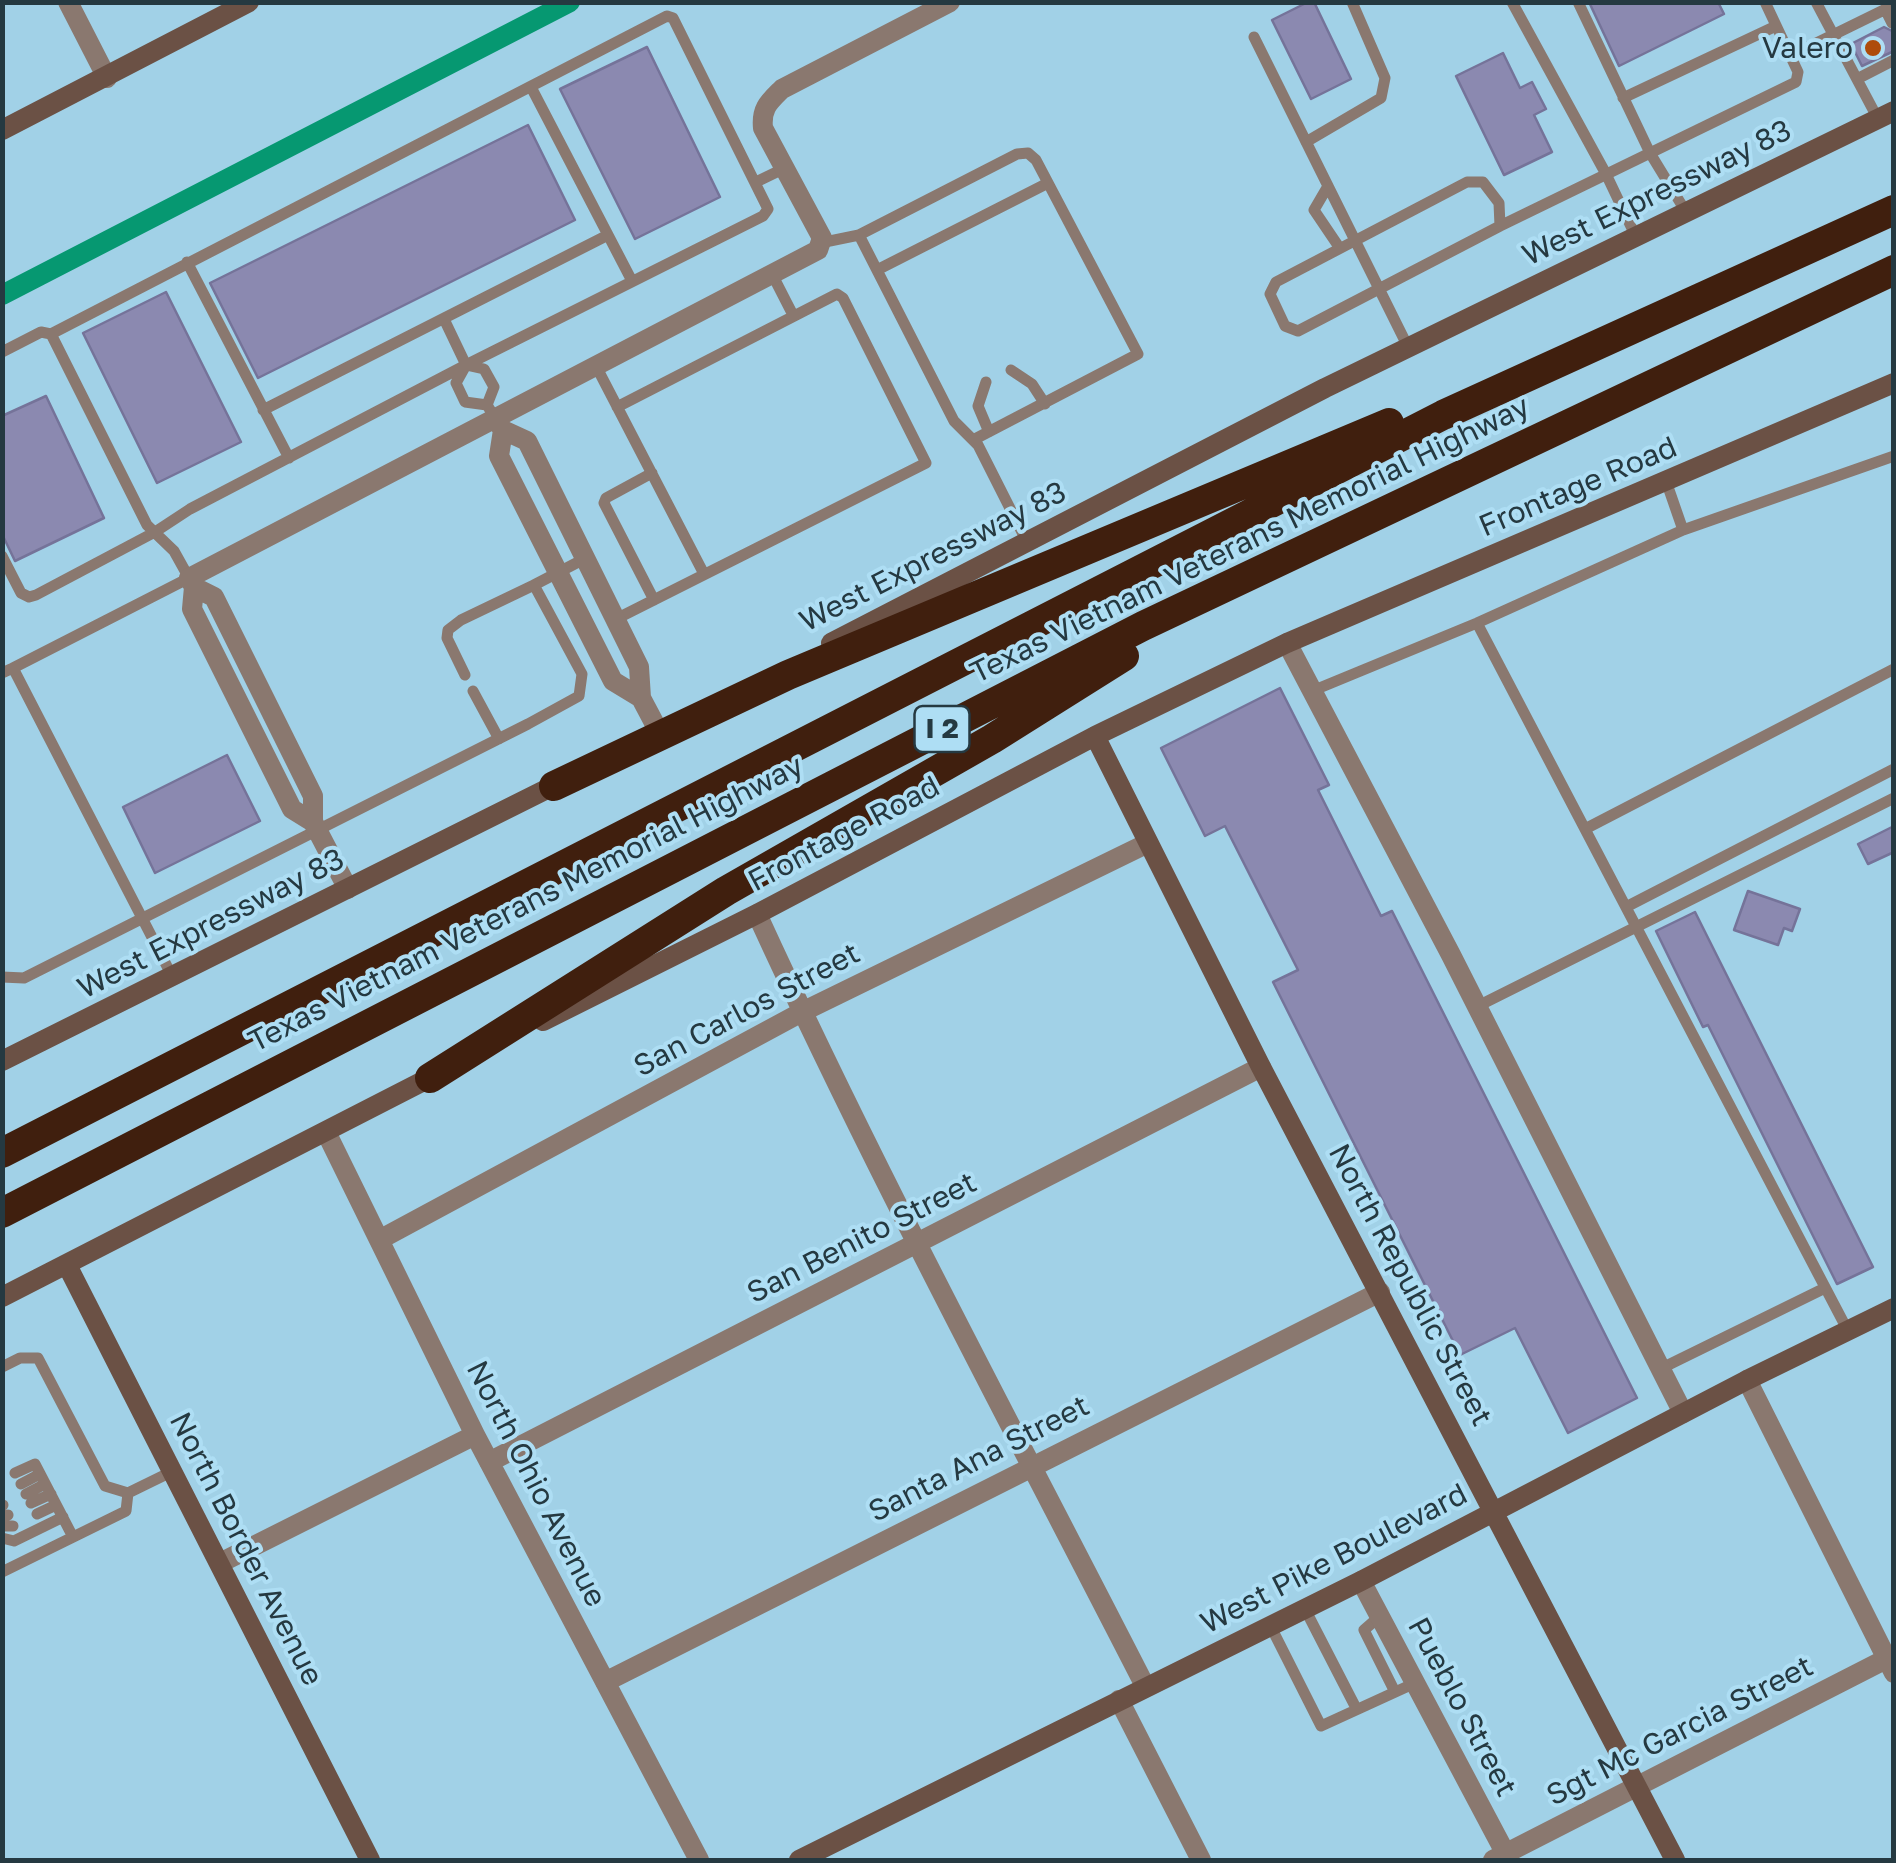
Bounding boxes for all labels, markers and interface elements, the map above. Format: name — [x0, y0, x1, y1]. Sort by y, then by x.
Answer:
place label: Valero — [1762, 30, 1853, 66]
marker: Valero — [1862, 37, 1884, 59]
street label: West Expressway 83 — [1517, 112, 1797, 274]
street label: Texas Vietnam Veterans Memorial Highway — [965, 389, 1535, 691]
street label: Frontage Road — [1474, 429, 1682, 545]
street label: West Expressway 83 — [794, 474, 1072, 640]
road number: I 2 — [914, 706, 970, 752]
street label: Texas Vietnam Veterans Memorial Highway — [243, 748, 809, 1060]
street label: Frontage Road — [742, 769, 946, 899]
street label: West Expressway 83 — [72, 841, 350, 1007]
street label: San Carlos Street — [628, 935, 866, 1085]
street label: North Republic Street — [1320, 1138, 1500, 1432]
street label: San Benito Street — [741, 1165, 983, 1311]
street label: North Ohio Avenue — [458, 1355, 614, 1613]
street label: Santa Ana Street — [863, 1388, 1095, 1530]
street label: North Border Avenue — [162, 1407, 330, 1691]
street label: West Pike Boulevard — [1195, 1476, 1473, 1642]
street label: Pueblo Street — [1400, 1611, 1524, 1803]
street label: Sgt Mc Garcia Street — [1541, 1648, 1819, 1814]

